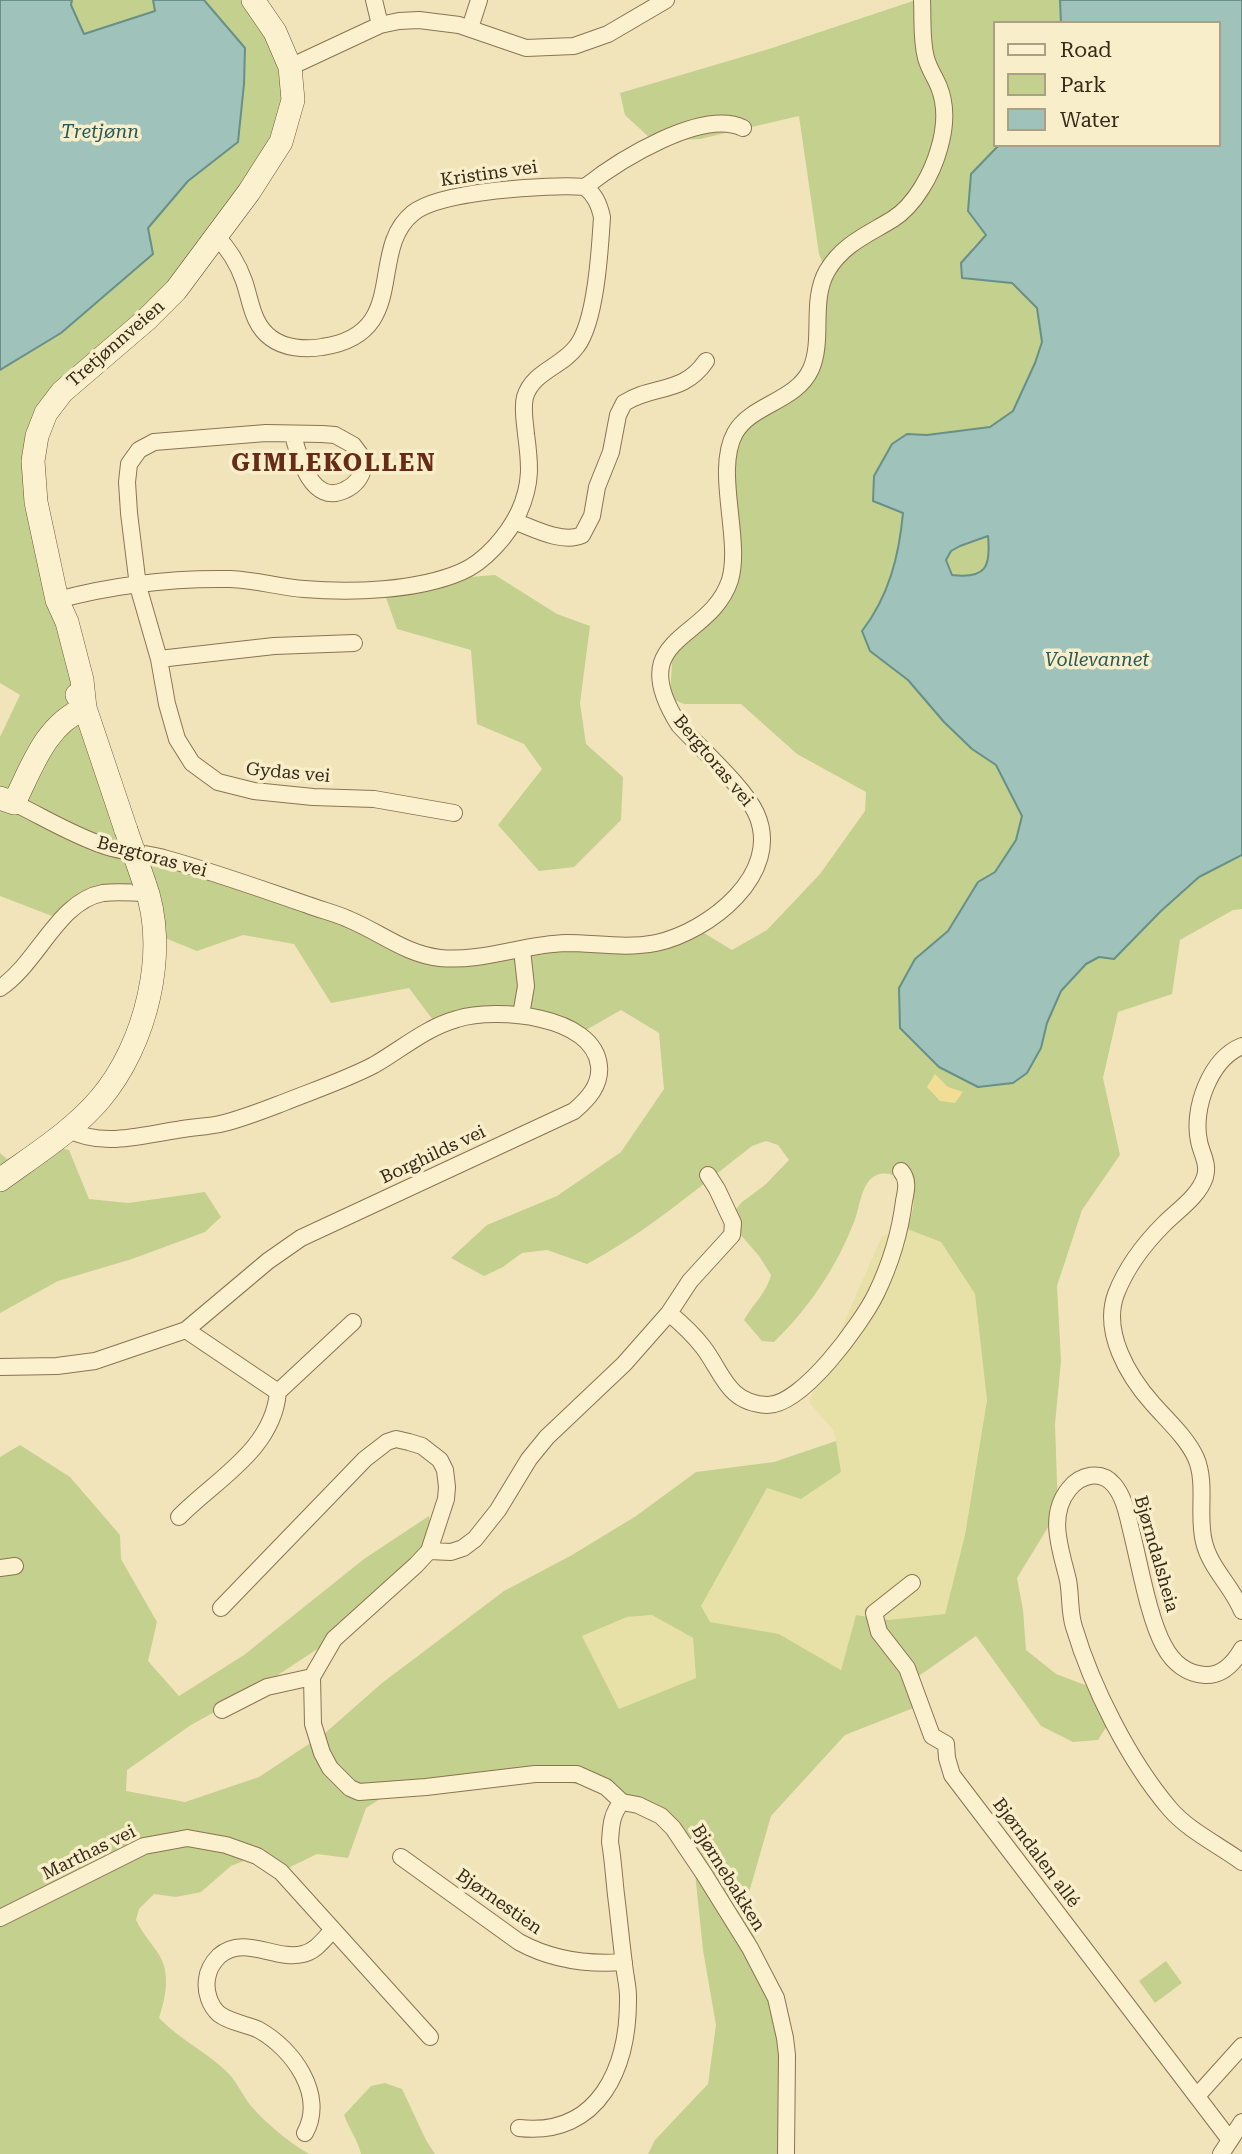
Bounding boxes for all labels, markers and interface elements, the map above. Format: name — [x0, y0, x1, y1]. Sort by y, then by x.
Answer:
legend — [993, 21, 1221, 147]
text: Road — [1060, 38, 1112, 62]
text: Park — [1060, 73, 1106, 97]
text: Water — [1060, 108, 1119, 132]
water label: Tretjønn — [61, 121, 139, 143]
street label: Kristins vei — [439, 157, 539, 191]
street label: Tretjønnveien — [63, 296, 169, 392]
district label: GIMLEKOLLEN — [233, 450, 435, 478]
water label: Vollevannet — [1045, 649, 1149, 671]
street label: Bergtoras vei — [668, 711, 758, 811]
street label: Gydas vei — [245, 759, 331, 787]
street label: Bergtoras vei — [95, 832, 209, 882]
street label: Borghilds vei — [377, 1121, 489, 1189]
street label: Bjørndalsheia — [1129, 1493, 1183, 1615]
street label: Bjørndalen allé — [988, 1794, 1084, 1912]
street label: Marthas vei — [39, 1821, 139, 1885]
street label: Bjørnebakken — [687, 1821, 769, 1935]
street label: Bjørnestien — [452, 1865, 546, 1939]

